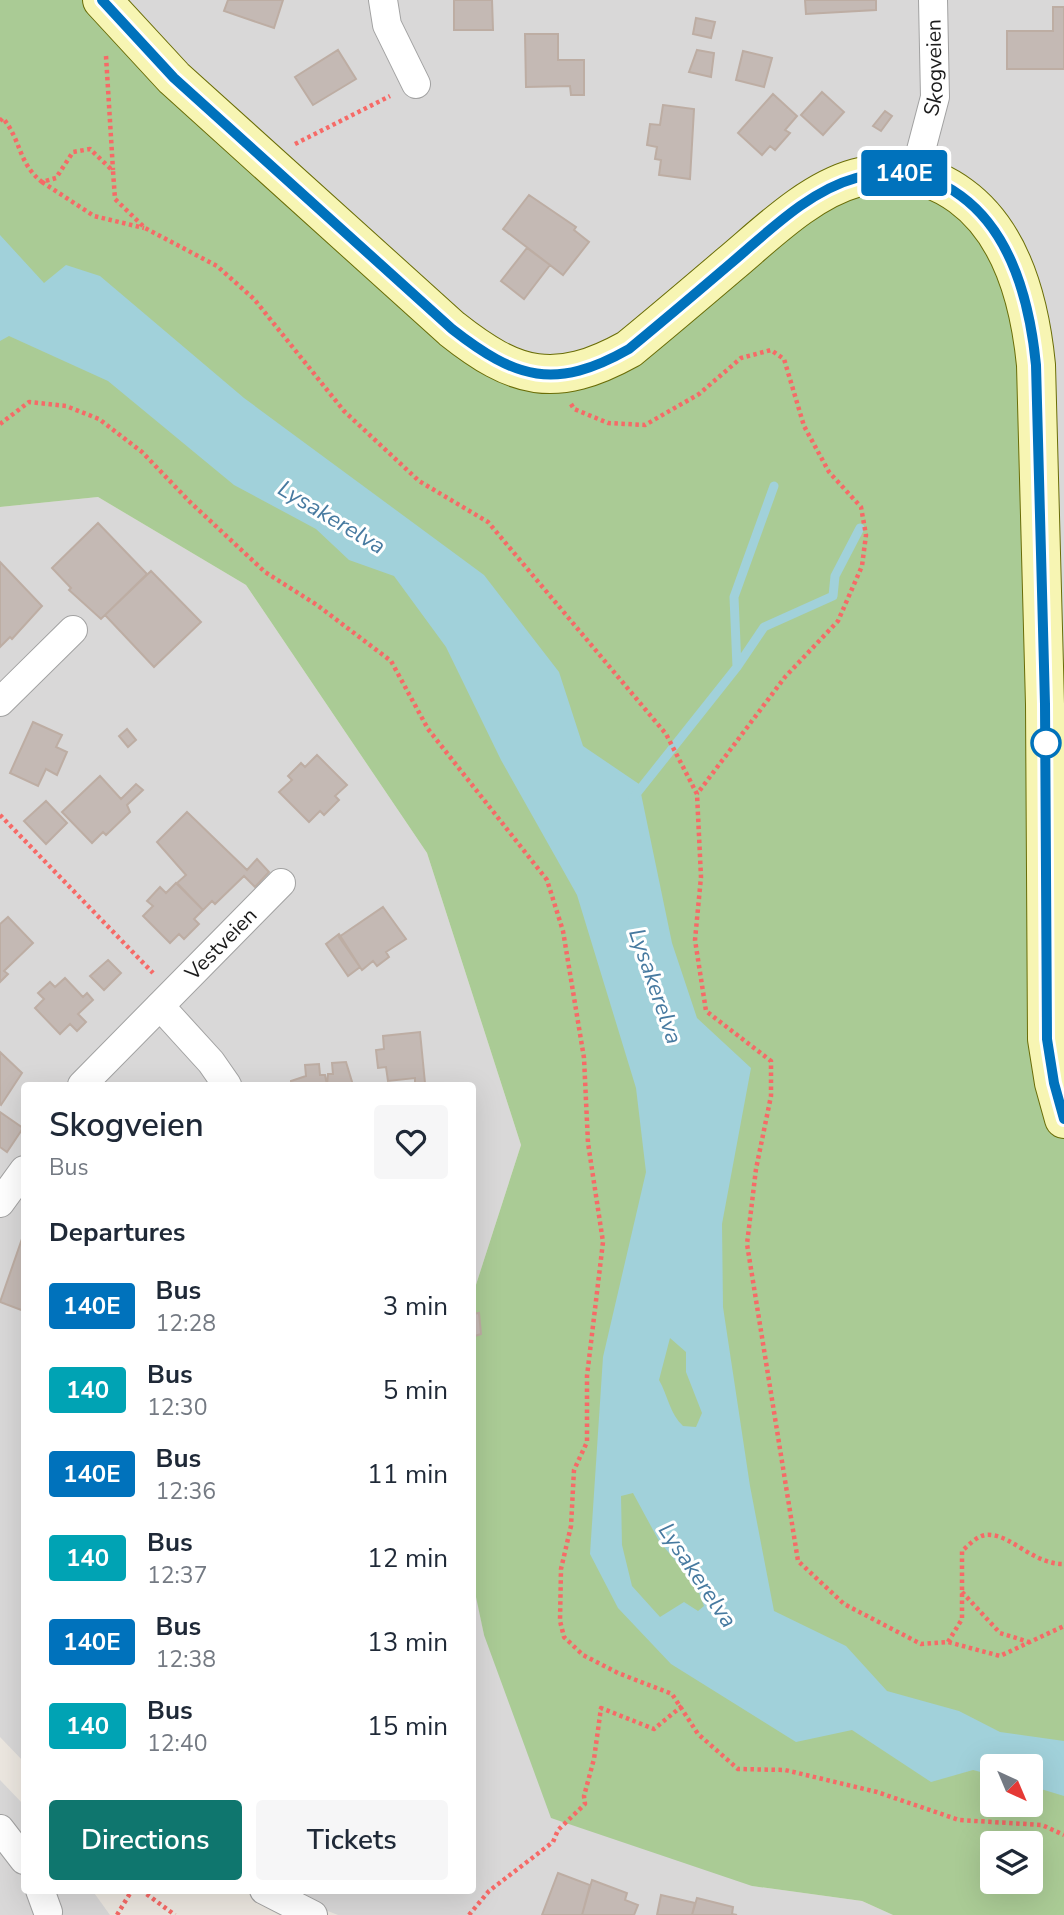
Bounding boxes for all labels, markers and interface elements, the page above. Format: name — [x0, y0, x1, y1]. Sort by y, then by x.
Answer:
street label: Skogveien — [917, 19, 950, 119]
line badge: 140E — [855, 150, 953, 196]
text: 140E — [875, 157, 933, 189]
water label: Lysakerelva — [272, 473, 391, 562]
unlabelled marker — [1031, 728, 1061, 758]
street label: Vestveien — [178, 901, 263, 987]
water label: Lysakerelva — [621, 924, 690, 1048]
text: Skogveien — [49, 1103, 204, 1148]
button: heart — [374, 1105, 448, 1179]
text: Bus — [49, 1152, 89, 1183]
text: Departures — [49, 1215, 185, 1250]
text: Bus — [156, 1273, 201, 1308]
text: 3 min — [383, 1289, 448, 1324]
text: 140E — [63, 1290, 121, 1322]
text: 12:28 — [156, 1308, 216, 1339]
text: Bus — [147, 1357, 193, 1392]
text: 5 min — [383, 1373, 448, 1408]
text: 140 — [66, 1374, 109, 1406]
text: 12:30 — [147, 1392, 207, 1423]
text: Bus — [156, 1441, 201, 1476]
text: 11 min — [367, 1457, 448, 1492]
text: 140E — [63, 1458, 121, 1490]
text: 12:36 — [156, 1476, 216, 1507]
water label: Lysakerelva — [651, 1517, 744, 1634]
text: Bus — [147, 1525, 193, 1560]
text: 12 min — [367, 1541, 448, 1576]
text: 140 — [66, 1542, 109, 1574]
text: 12:37 — [147, 1560, 207, 1591]
text: Bus — [156, 1609, 201, 1644]
text: 13 min — [367, 1625, 448, 1660]
text: 140E — [63, 1626, 121, 1658]
text: 12:38 — [156, 1644, 216, 1675]
text: Bus — [147, 1693, 193, 1728]
text: 15 min — [367, 1709, 448, 1744]
text: 140 — [66, 1710, 109, 1742]
text: 12:40 — [147, 1728, 207, 1759]
north arrow — [980, 1754, 1043, 1816]
map controls — [980, 1754, 1043, 1894]
button: Directions — [49, 1800, 242, 1880]
button: Tickets — [256, 1800, 448, 1880]
button: layers — [980, 1831, 1043, 1894]

